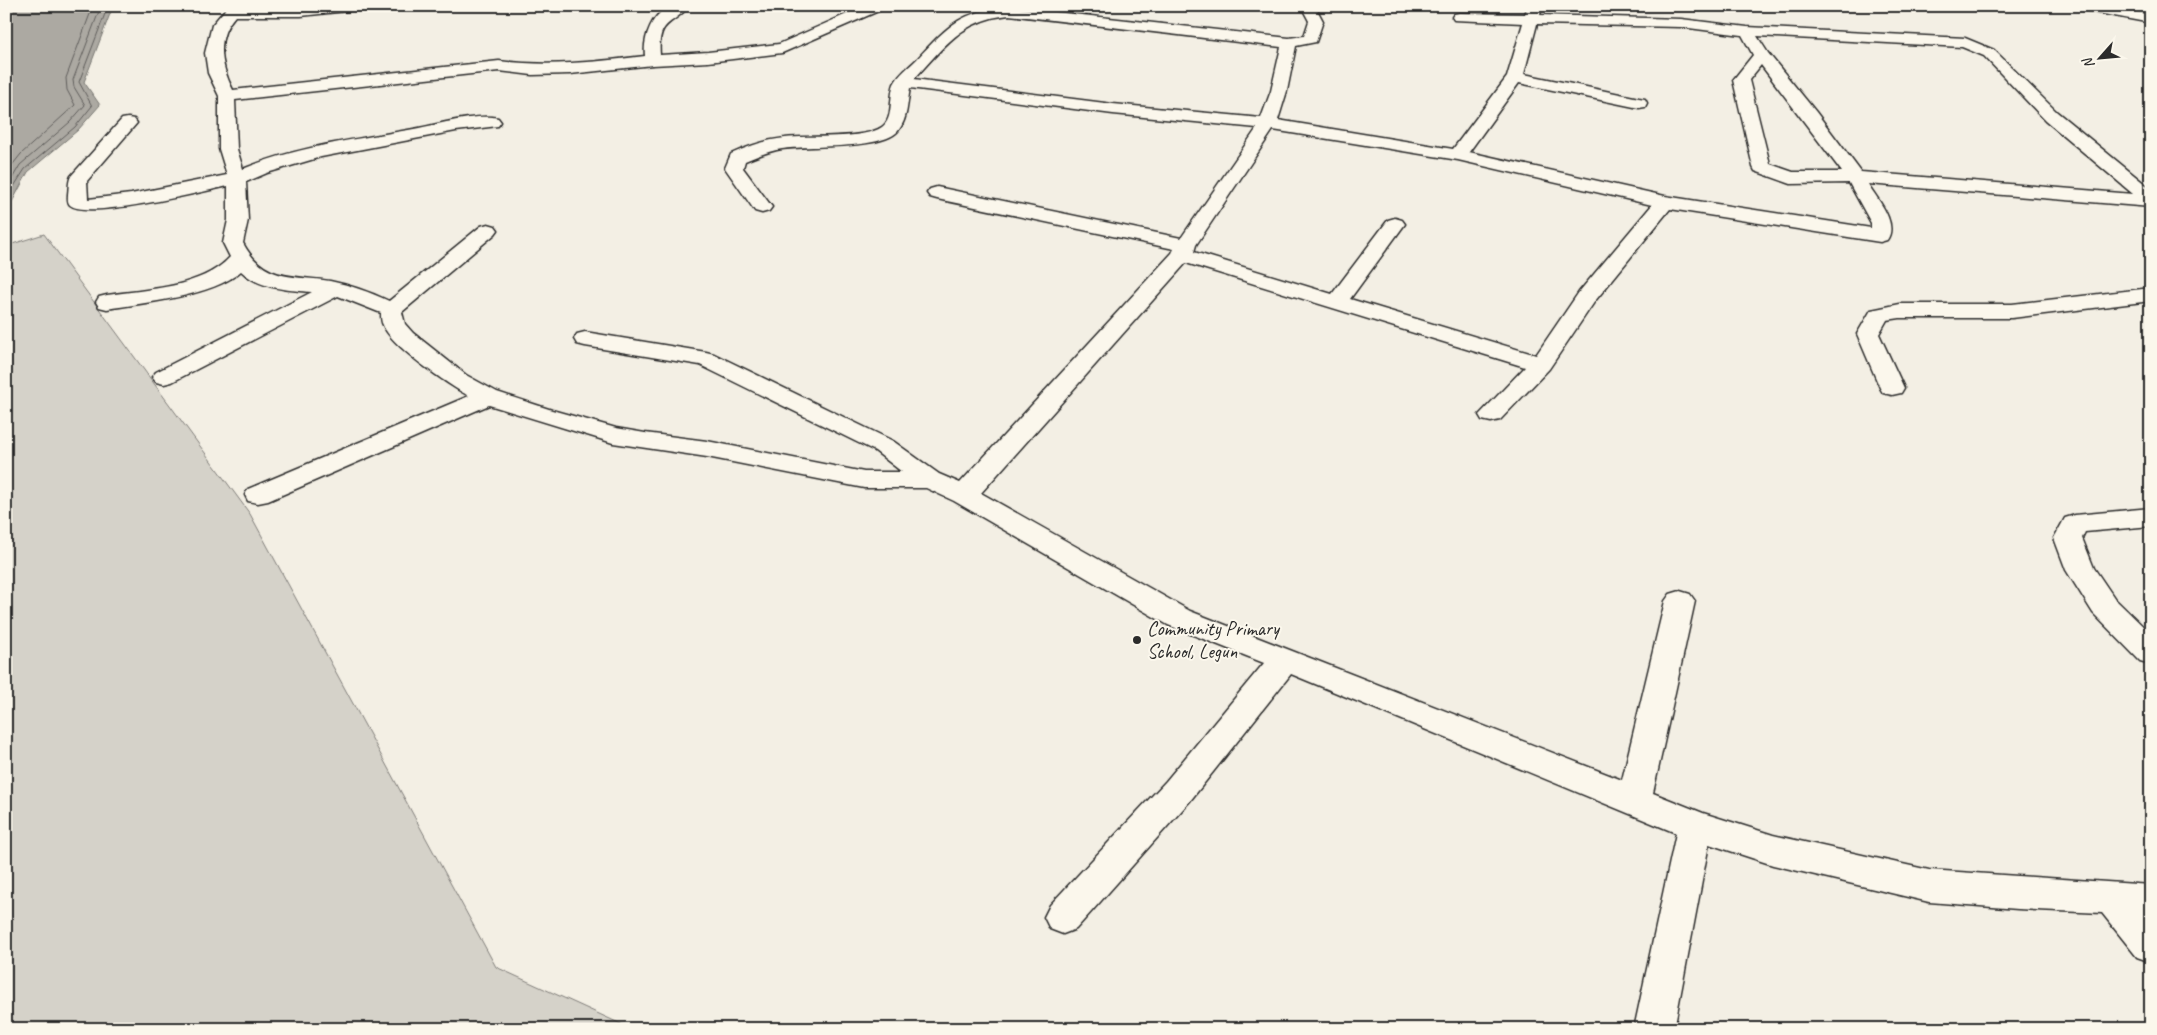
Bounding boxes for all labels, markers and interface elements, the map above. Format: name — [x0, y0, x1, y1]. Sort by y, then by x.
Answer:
north arrow — [2074, 32, 2124, 82]
text: N — [2078, 54, 2098, 71]
place label: Community Primary School, Legun — [1147, 616, 1281, 664]
marker: Community Primary School, Legun — [1131, 634, 1143, 646]

